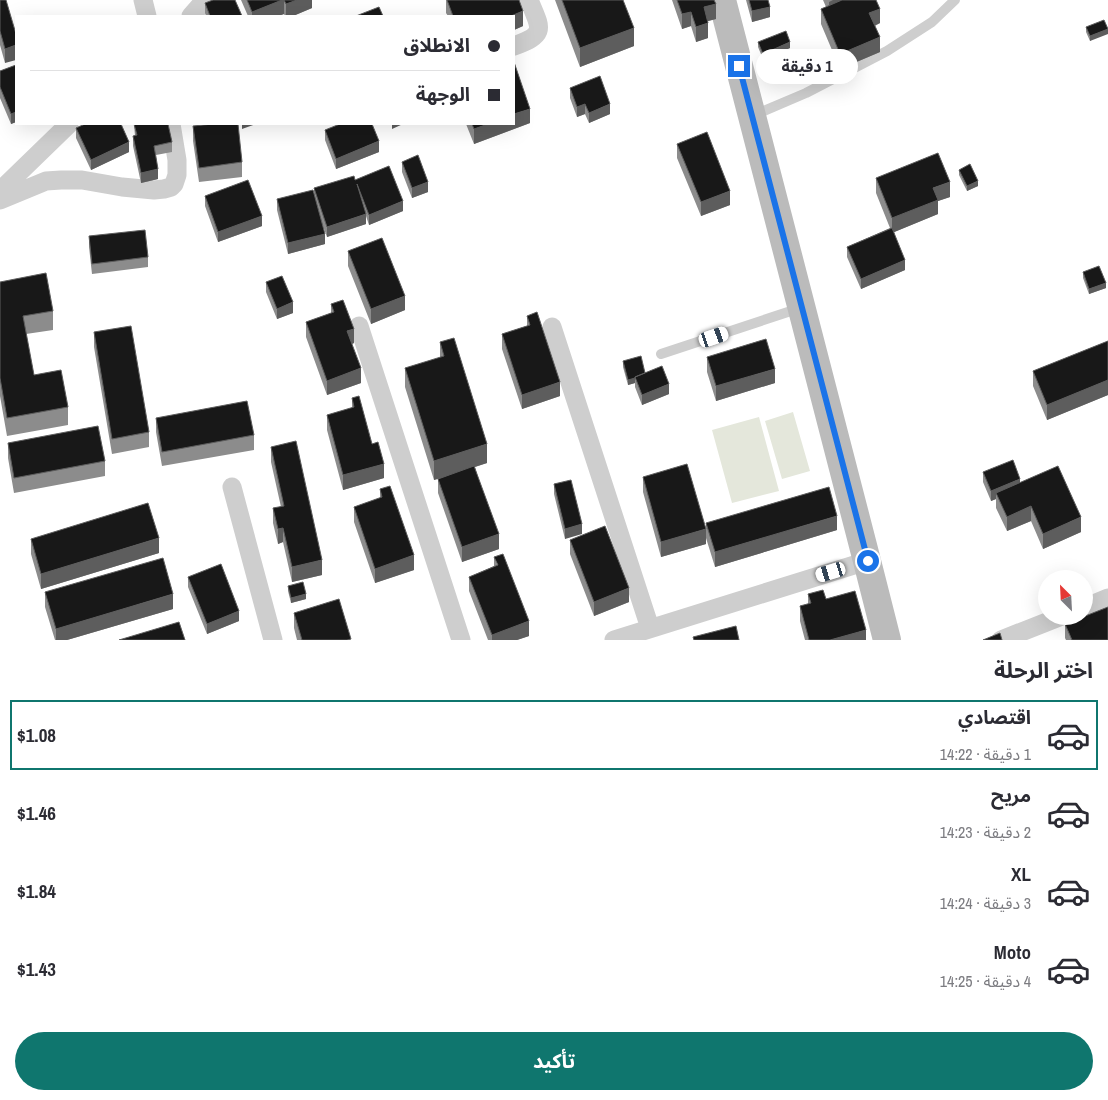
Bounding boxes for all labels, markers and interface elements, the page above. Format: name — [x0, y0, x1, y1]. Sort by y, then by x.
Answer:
text: الانطلاق — [404, 32, 470, 58]
callout: 1 دقيقة — [756, 48, 859, 84]
route end — [728, 55, 750, 77]
text: 1 دقيقة — [781, 55, 833, 77]
text: الوجهة — [416, 81, 470, 107]
car — [697, 325, 730, 349]
route start — [857, 550, 879, 572]
car — [814, 560, 847, 584]
north arrow — [1038, 570, 1092, 625]
map controls — [1038, 570, 1093, 625]
text: اختر الرحلة — [994, 655, 1093, 685]
text: اقتصادي — [958, 704, 1031, 730]
icon: car — [1046, 713, 1091, 758]
text: $1.08 — [17, 722, 56, 748]
text: 1 دقيقة · 14:22 — [940, 743, 1031, 765]
text: مريح — [991, 782, 1031, 808]
icon: car — [1046, 791, 1091, 836]
text: $1.46 — [17, 800, 56, 826]
text: 2 دقيقة · 14:23 — [940, 821, 1031, 843]
text: XL — [1011, 861, 1031, 887]
icon: car — [1046, 869, 1091, 914]
text: $1.84 — [17, 878, 56, 904]
text: 3 دقيقة · 14:24 — [940, 892, 1031, 914]
text: Moto — [994, 939, 1031, 965]
icon: car — [1046, 947, 1091, 992]
text: $1.43 — [17, 956, 56, 982]
text: 4 دقيقة · 14:25 — [940, 970, 1031, 992]
button: تأكيد — [15, 1032, 1093, 1090]

